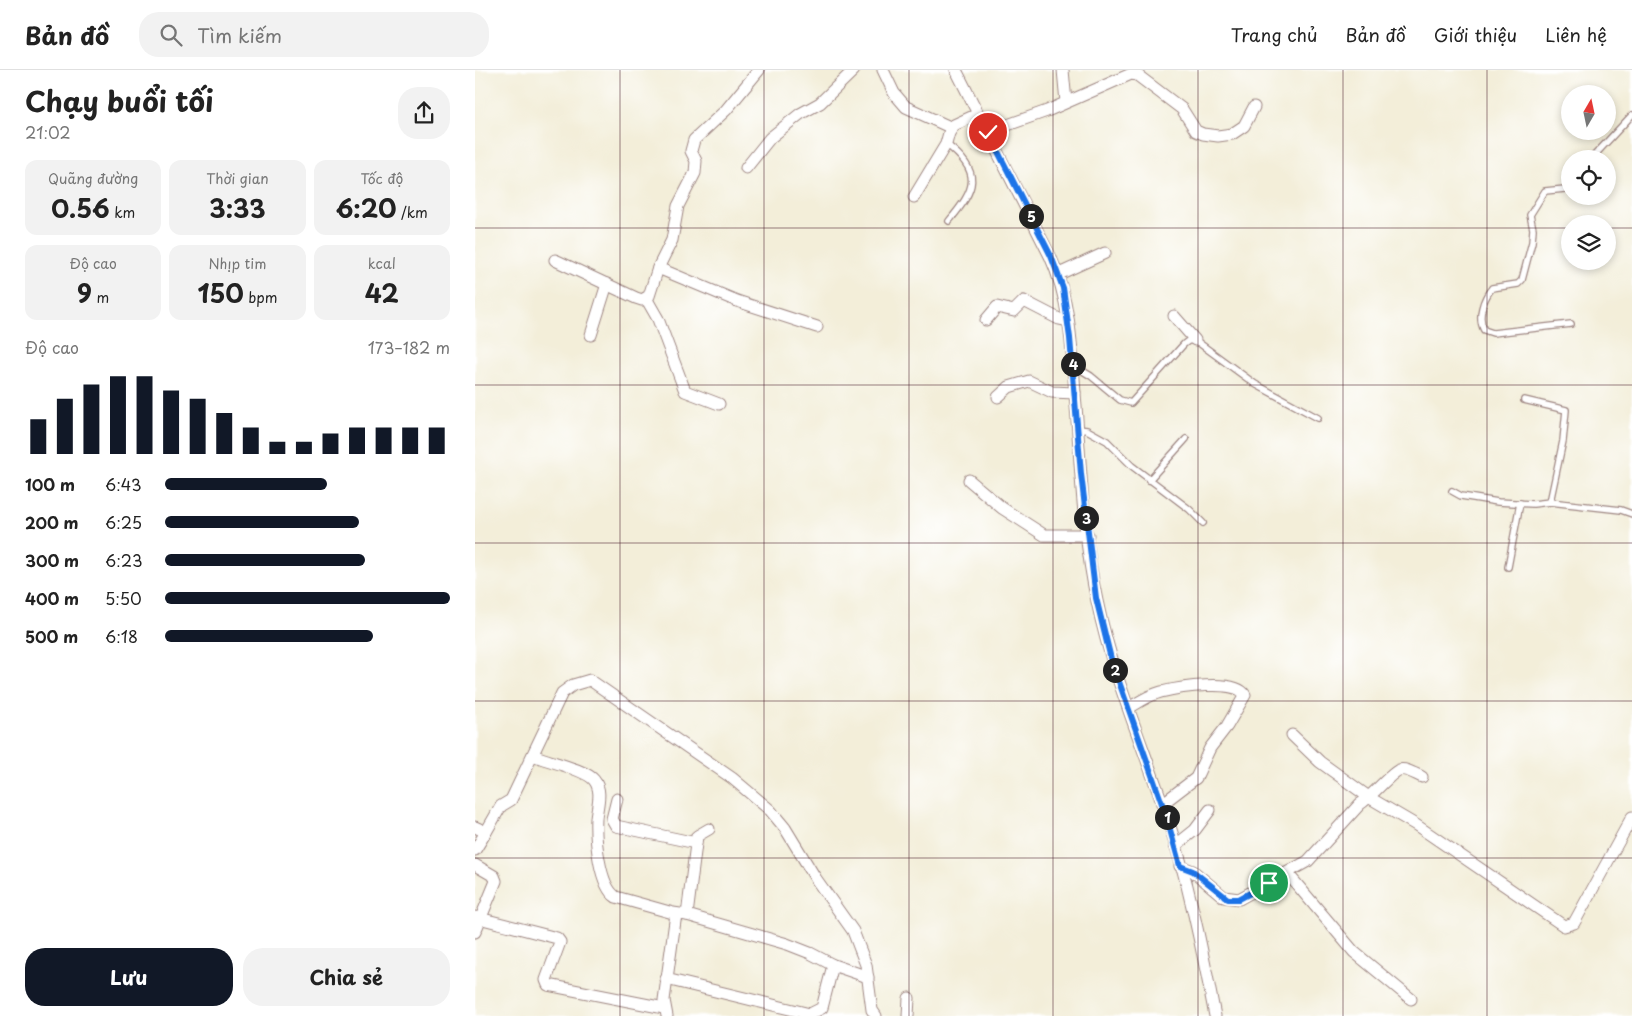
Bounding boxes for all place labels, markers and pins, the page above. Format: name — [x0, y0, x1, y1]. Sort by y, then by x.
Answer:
pin — [967, 111, 1009, 153]
pin: 5 — [1019, 204, 1043, 228]
pin: 4 — [1061, 352, 1085, 376]
pin: 3 — [1073, 506, 1099, 530]
pin: 2 — [1103, 658, 1127, 682]
pin: 1 — [1155, 804, 1179, 830]
pin — [1248, 862, 1290, 904]

